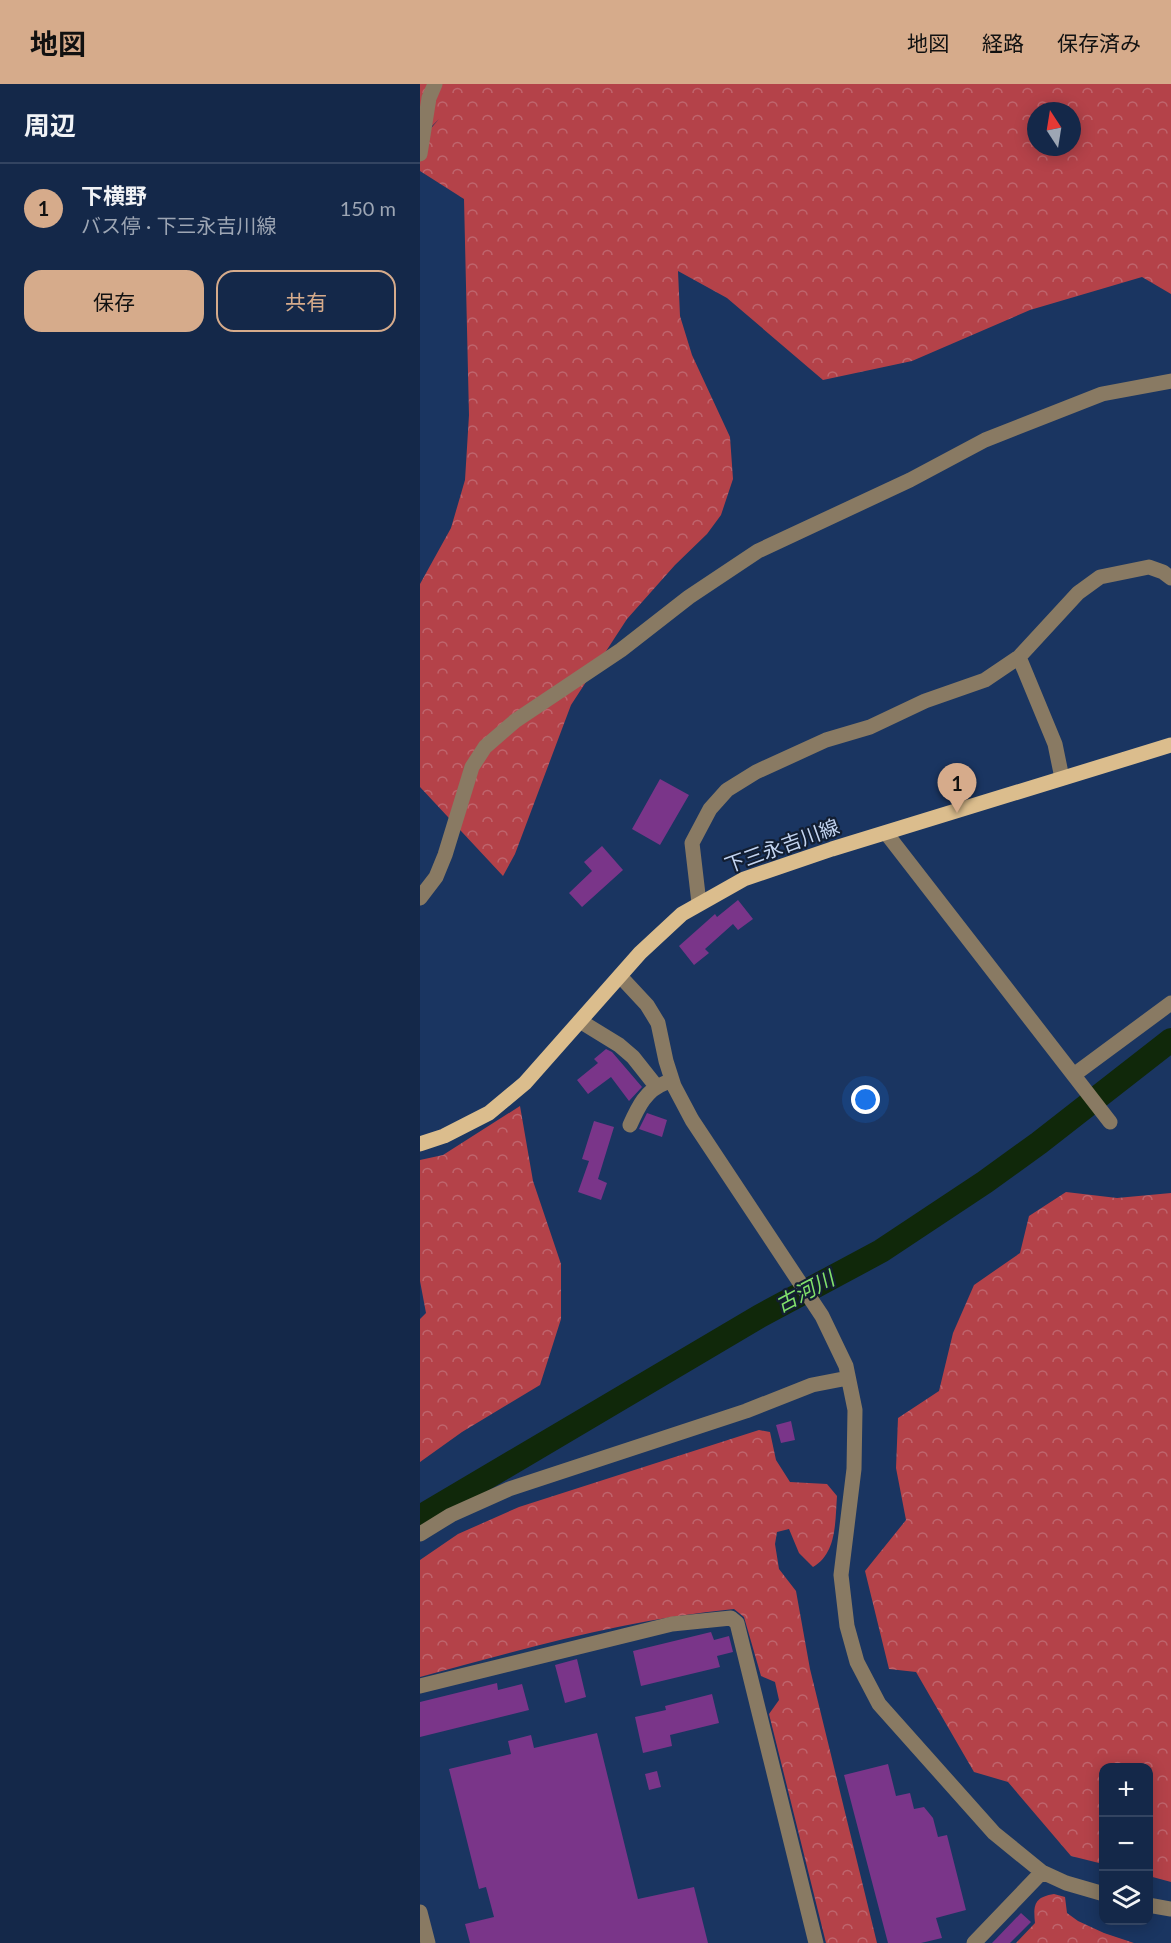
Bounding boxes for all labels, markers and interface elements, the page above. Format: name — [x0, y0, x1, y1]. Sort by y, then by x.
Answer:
text: 地図 — [30, 26, 86, 60]
text: 地図 — [907, 30, 949, 55]
text: 経路 — [982, 30, 1024, 55]
text: 保存済み — [1057, 30, 1141, 55]
north arrow — [1027, 102, 1081, 156]
text: 周辺 — [24, 109, 76, 141]
text: 下横野 — [81, 182, 147, 209]
text: 1 — [38, 196, 49, 220]
text: 150 m — [340, 196, 396, 220]
text: バス停 · 下三永吉川線 — [81, 213, 276, 237]
button: 保存 — [24, 270, 204, 332]
button: 共有 — [216, 270, 396, 332]
pin: 1 — [938, 764, 976, 813]
street label: 下三永吉川線 — [721, 813, 842, 877]
your location — [851, 1085, 880, 1114]
water label: 古河川 — [771, 1264, 840, 1317]
map controls — [1099, 1763, 1153, 1925]
button: + — [1099, 1763, 1153, 1817]
button: − — [1099, 1817, 1153, 1871]
button: layers — [1099, 1871, 1153, 1925]

